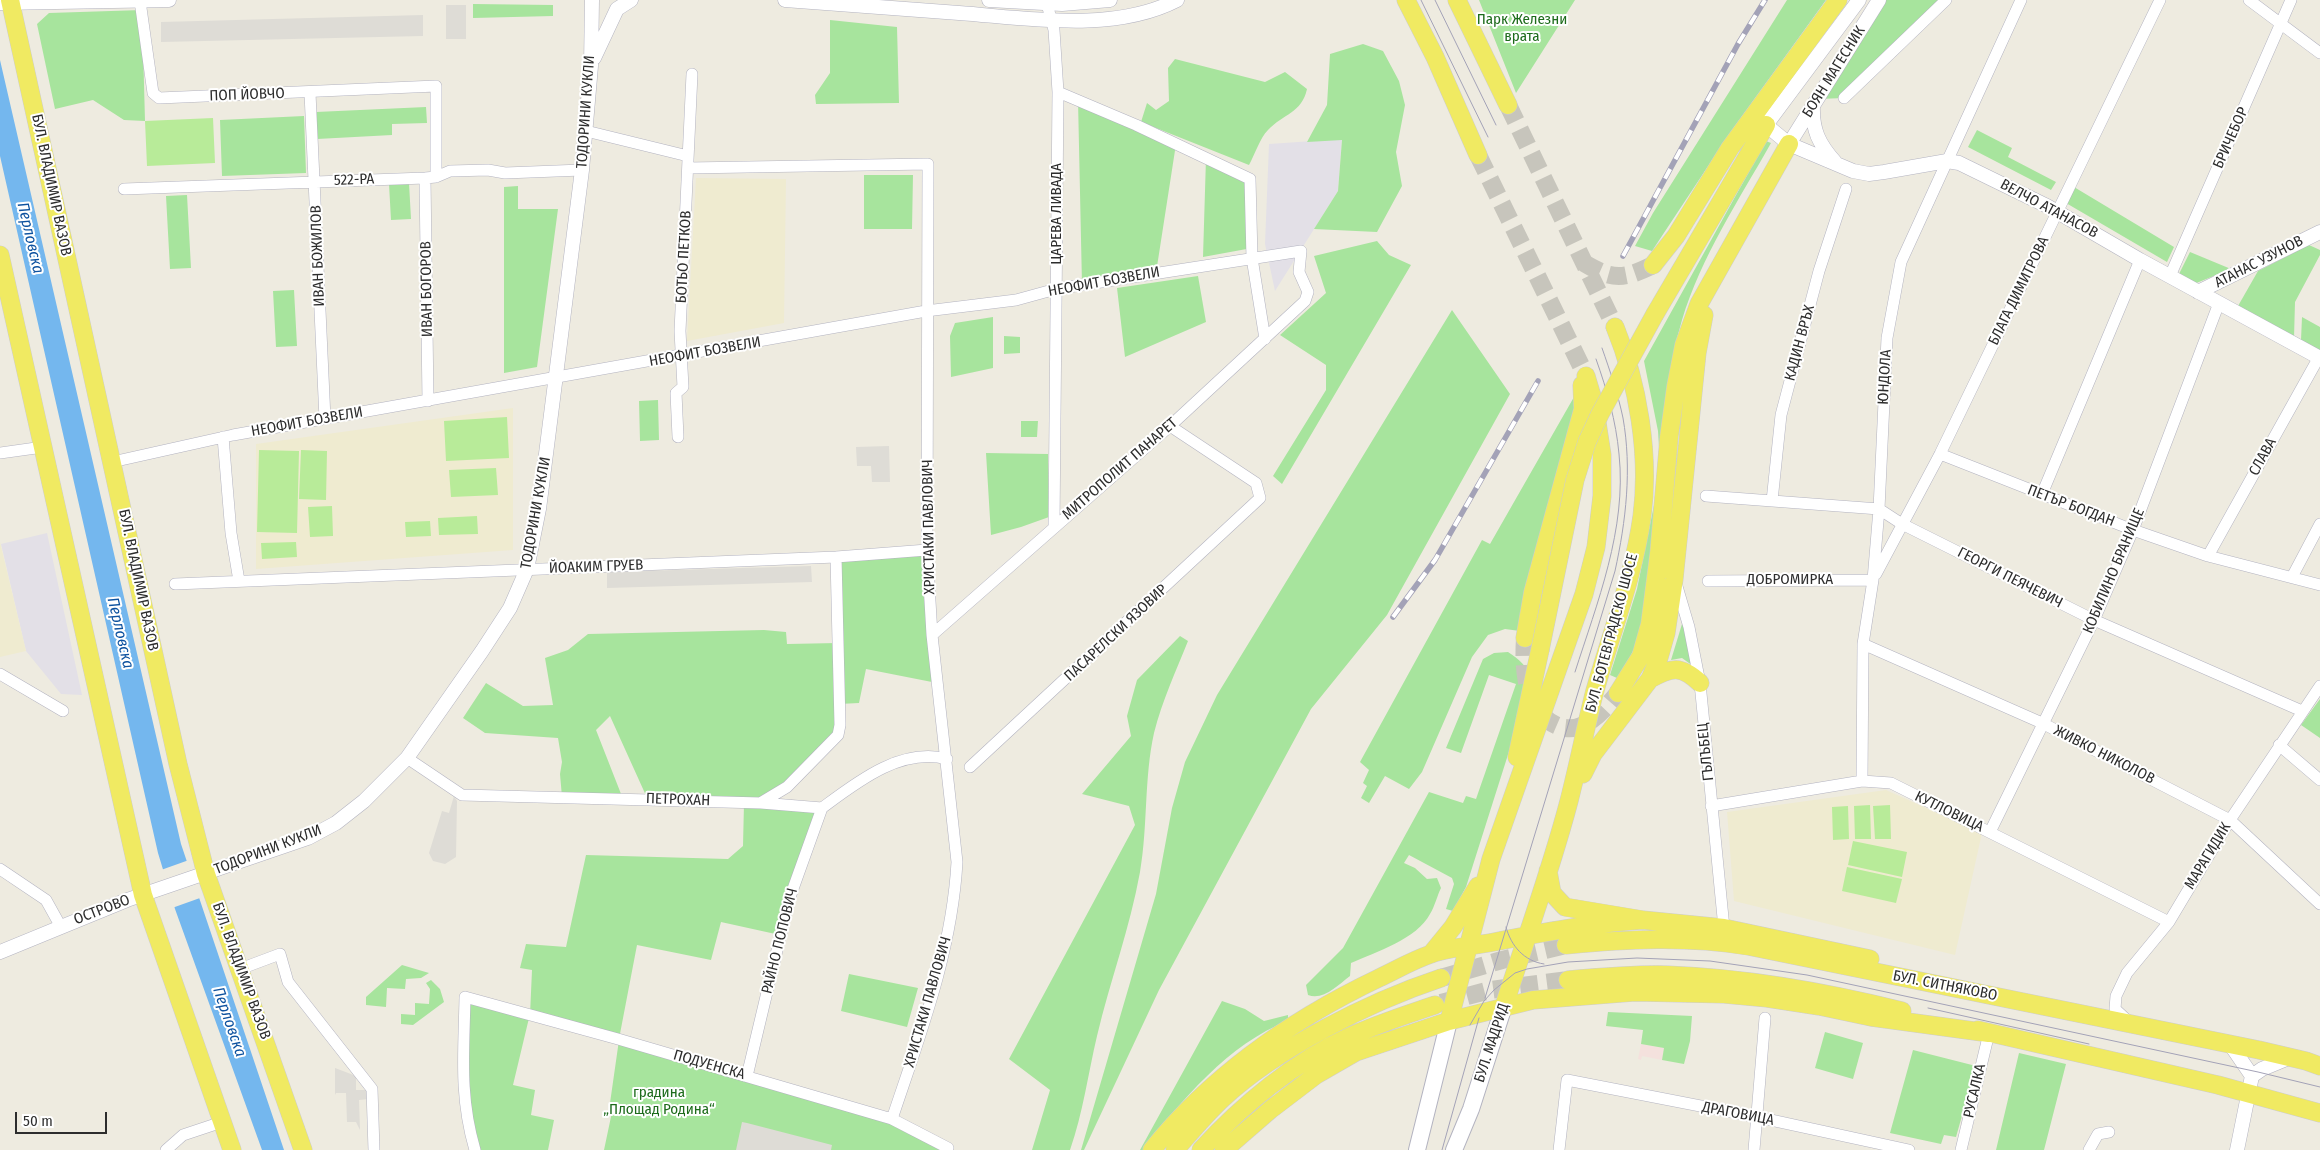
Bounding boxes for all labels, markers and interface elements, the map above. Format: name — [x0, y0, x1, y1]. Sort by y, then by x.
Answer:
park label: Парк Железни врата — [1477, 11, 1567, 46]
street label: БОЯН МАГЕСНИК — [1799, 23, 1869, 121]
street label: ТОДОРИНИ КУКЛИ — [573, 55, 599, 169]
street label: ПОП ЙОВЧО — [209, 85, 285, 105]
street label: БРИЧЕБОР — [2210, 105, 2252, 171]
street label: БУЛ. ВЛАДИМИР ВАЗОВ — [27, 113, 75, 257]
street label: ЦАРЕВА ЛИВАДА — [1048, 163, 1066, 265]
street label: 522-РА — [334, 170, 374, 190]
street label: ВЕЛЧО АТАНАСОВ — [1997, 176, 2101, 242]
water label: Перловска — [12, 200, 48, 276]
street label: ИВАН БОЖИЛОВ — [307, 205, 329, 307]
street label: БОТЬО ПЕТКОВ — [673, 210, 695, 304]
street label: АТАНАС УЗУНОВ — [2212, 232, 2306, 292]
street label: БЛАГА ДИМИТРОВА — [1985, 234, 2053, 348]
street label: ИВАН БОГОРОВ — [417, 241, 437, 337]
street label: НЕОФИТ БОЗВЕЛИ — [1047, 263, 1161, 301]
street label: КАДИН ВРЪХ — [1781, 303, 1819, 383]
street label: НЕОФИТ БОЗВЕЛИ — [648, 333, 762, 371]
street label: ЮНДОЛА — [1875, 349, 1895, 405]
street label: НЕОФИТ БОЗВЕЛИ — [250, 403, 364, 441]
street label: МИТРОПОЛИТ ПАНАРЕТ — [1059, 414, 1181, 524]
street label: СЛАВА — [2245, 435, 2281, 479]
street label: ТОДОРИНИ КУКЛИ — [517, 456, 555, 570]
street label: ХРИСТАКИ ПАВЛОВИЧ — [919, 459, 939, 595]
street label: ПЕТЪР БОГДАН — [2025, 481, 2117, 531]
street label: КОБИЛИНО БРАНИЩЕ — [2079, 506, 2149, 636]
street label: БУЛ. ВЛАДИМИР ВАЗОВ — [114, 508, 162, 652]
street label: ГЕОРГИ ПЕЯЧЕВИЧ — [1954, 544, 2066, 612]
street label: БУЛ. БОТЕВГРАДСКО ШОСЕ — [1582, 552, 1642, 714]
street label: ЙОАКИМ ГРУЕВ — [548, 556, 644, 578]
street label: ДОБРОМИРКА — [1747, 571, 1833, 589]
street label: ПАСАРЕЛСКИ ЯЗОВИР — [1061, 581, 1171, 685]
water label: Перловска — [102, 595, 138, 671]
street label: ГЪЛЪБЕЦ — [1694, 722, 1718, 782]
street label: ЖИВКО НИКОЛОВ — [2051, 722, 2157, 788]
street label: КУТЛОВИЦА — [1912, 788, 1986, 836]
street label: ПЕТРОХАН — [646, 790, 710, 810]
street label: МАРАГИДИК — [2181, 819, 2235, 893]
street label: ТОДОРИНИ КУКЛИ — [212, 821, 324, 879]
street label: РАЙНО ПОПОВИЧ — [758, 886, 802, 996]
street label: ОСТРОВО — [71, 891, 133, 929]
street label: БУЛ. ВЛАДИМИР ВАЗОВ — [208, 900, 274, 1042]
street label: ХРИСТАКИ ПАВЛОВИЧ — [901, 934, 955, 1070]
street label: БУЛ. СИТНЯКОВО — [1891, 967, 1999, 1005]
water label: Перловска — [208, 985, 250, 1059]
street label: БУЛ. МАДРИД — [1471, 1001, 1513, 1085]
street label: ПОДУЕНСКА — [671, 1046, 747, 1084]
street label: РУСАЛКА — [1960, 1062, 1990, 1120]
park label: градина „Площад Родина“ — [603, 1084, 715, 1119]
street label: ДРАГОВИЦА — [1701, 1098, 1775, 1130]
scale bar — [18, 1102, 110, 1134]
text: 50 m — [23, 1112, 53, 1130]

